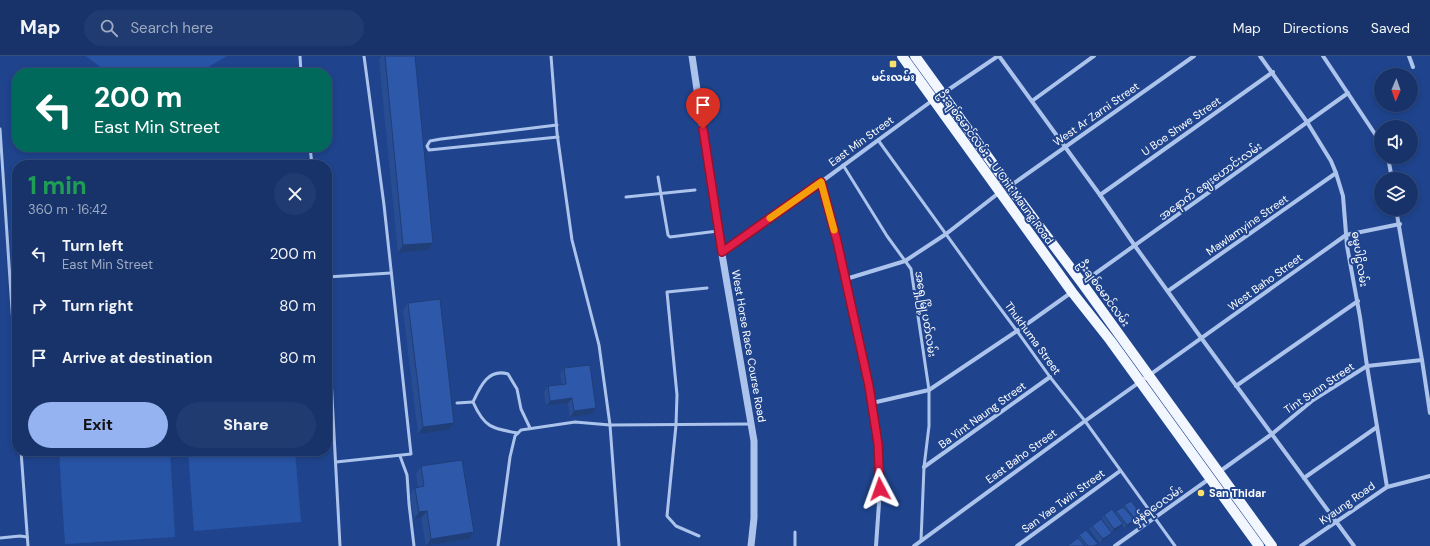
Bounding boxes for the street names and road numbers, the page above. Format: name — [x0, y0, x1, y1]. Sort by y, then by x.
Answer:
street label: West Ar Zarni Street — [1050, 79, 1142, 149]
street label: ဦးချစ်မောင်လမ်း - U Chit Maung Road — [934, 87, 1057, 248]
street label: U Boe Shwe Street — [1139, 93, 1223, 159]
street label: East Min Street — [826, 113, 896, 169]
street label: အနောက် ဈေးဟောင်းလမ်း — [1156, 139, 1266, 225]
street label: Mawlamyine Street — [1203, 191, 1291, 259]
street label: ဓမ္မပါဠိလမ်း — [1346, 230, 1371, 288]
street label: West Baho Street — [1225, 250, 1305, 314]
street label: ဦးချစ်မောင်လမ်း — [1074, 257, 1133, 330]
street label: West Horse Race Course Road — [729, 269, 769, 423]
street label: အရှေ့မြို့ပတ်လမ်း — [910, 270, 940, 358]
street label: Thukhuma Street — [1002, 299, 1064, 377]
street label: Tint Sunn Street — [1281, 359, 1357, 417]
street label: Ba Yint Naung Street — [936, 379, 1028, 451]
street label: East Baho Street — [983, 426, 1059, 486]
street label: San Yae Twin Street — [1019, 466, 1107, 536]
street label: Kyaung Road — [1316, 479, 1378, 527]
street label: မှန်ရဝေလမ်း — [1129, 482, 1187, 529]

